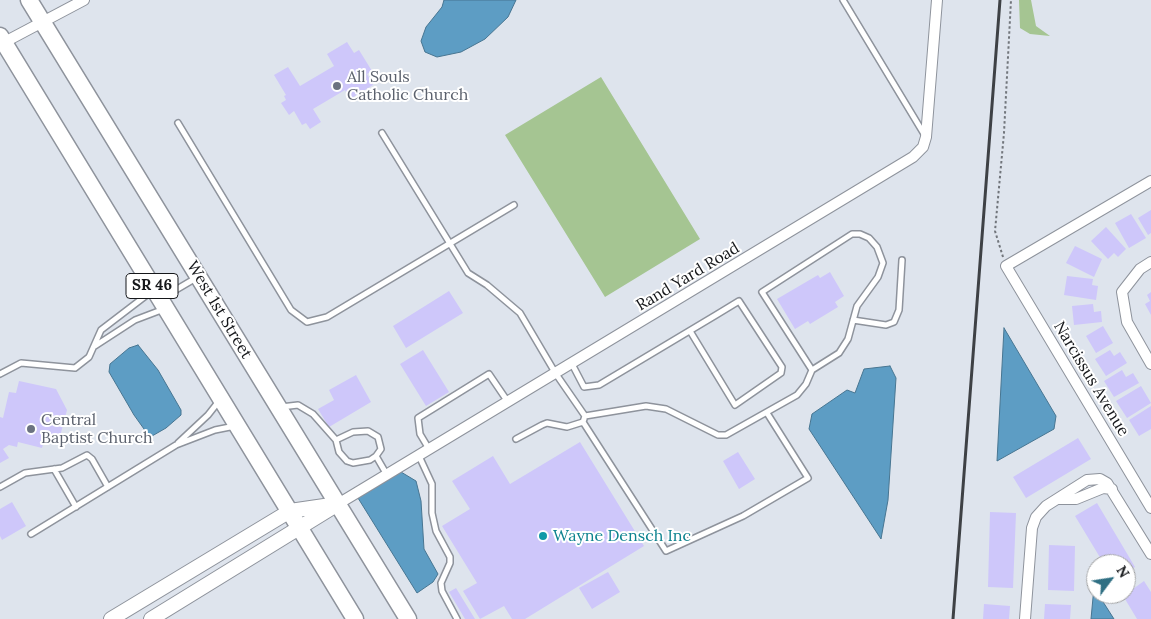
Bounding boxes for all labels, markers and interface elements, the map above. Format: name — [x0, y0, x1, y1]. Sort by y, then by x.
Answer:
place label: All Souls Catholic Church — [347, 67, 468, 105]
marker: All Souls Catholic Church — [331, 80, 343, 92]
street label: Rand Yard Road — [633, 239, 743, 315]
street label: West 1st Street — [182, 258, 256, 362]
road number: SR 46 — [126, 274, 178, 298]
street label: Narcissus Avenue — [1049, 318, 1133, 440]
place label: Central Baptist Church — [41, 410, 152, 448]
marker: Central Baptist Church — [25, 423, 37, 435]
place label: Wayne Densch Inc — [553, 526, 691, 546]
marker: Wayne Densch Inc — [537, 530, 549, 542]
north arrow — [1086, 554, 1136, 604]
text: N — [1112, 563, 1133, 581]

